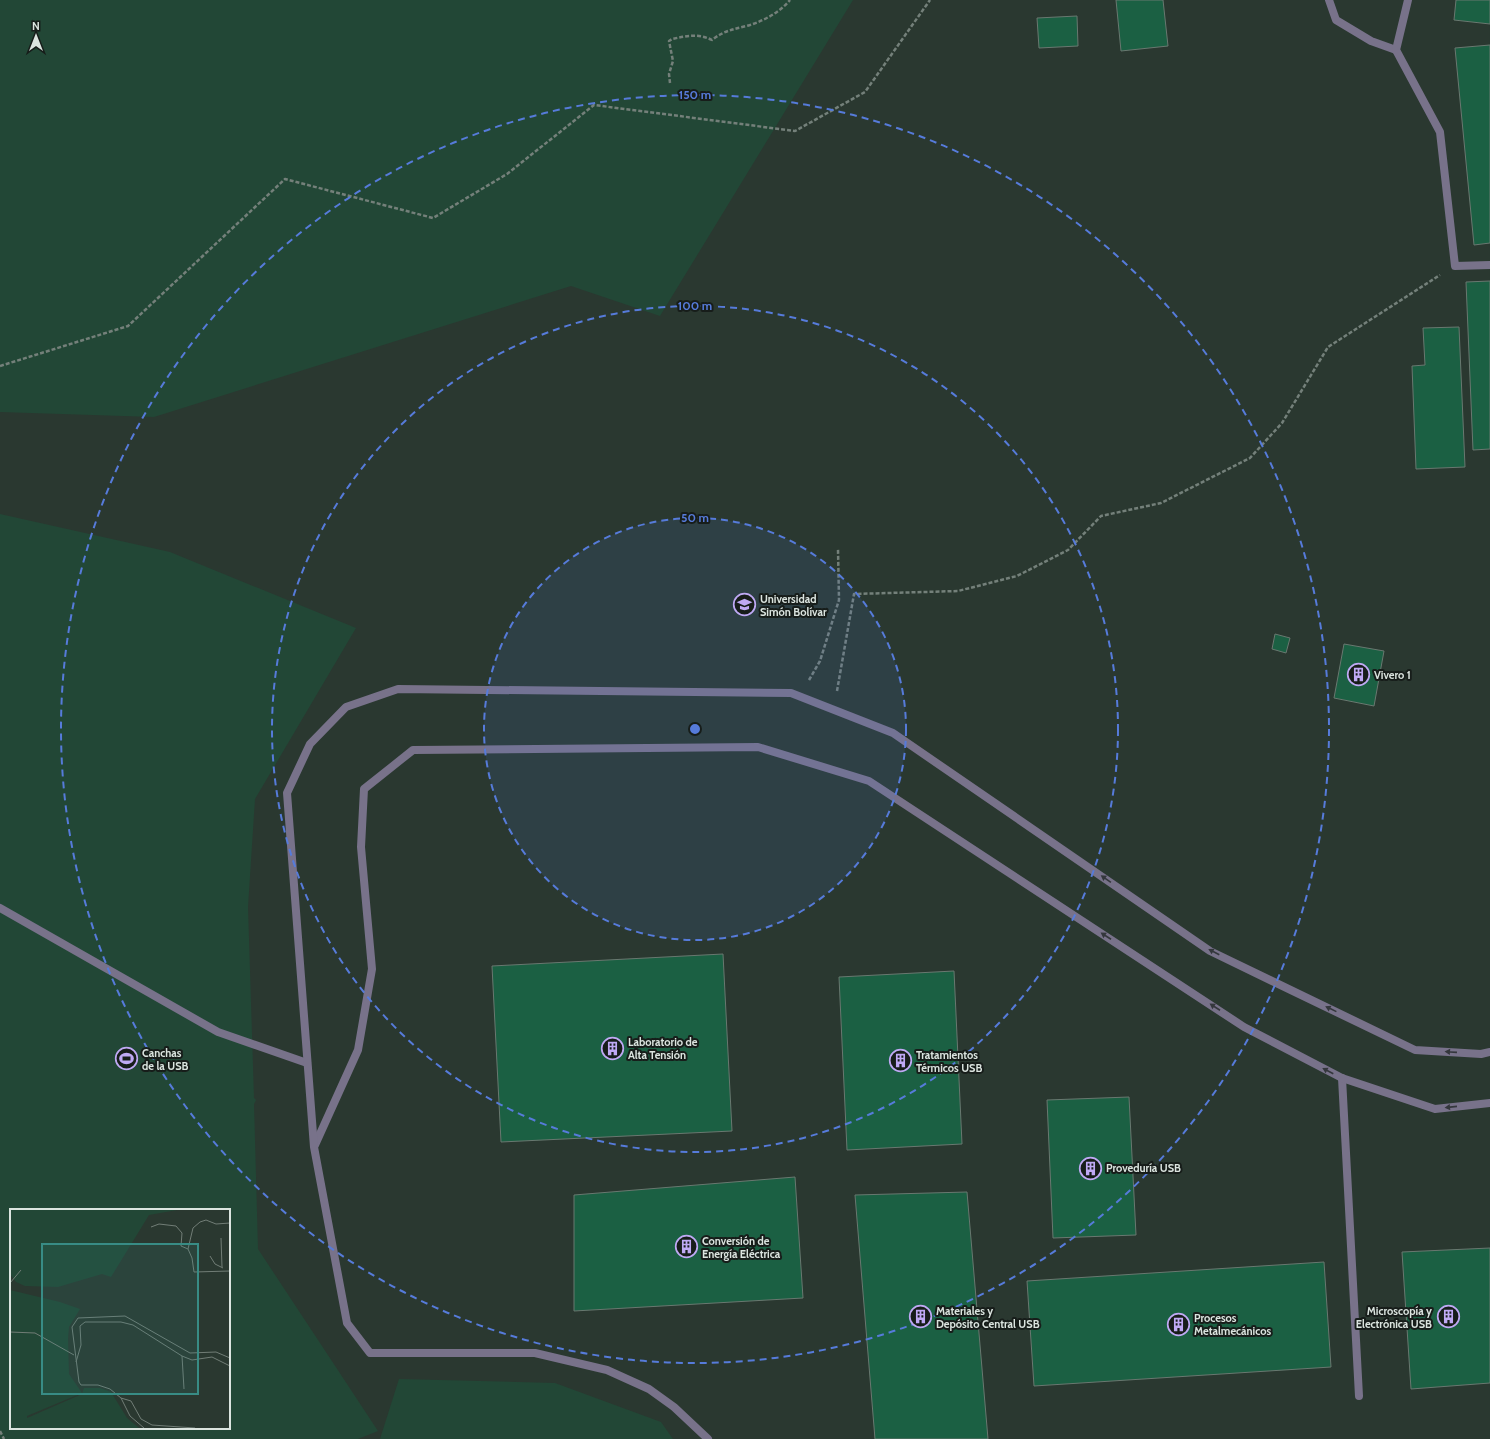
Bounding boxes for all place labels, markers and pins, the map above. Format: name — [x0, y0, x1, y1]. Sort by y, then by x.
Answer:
school or university icon: Universidad Simón Bolívar — [732, 592, 758, 618]
place label: Universidad Simón Bolívar — [760, 592, 827, 619]
building icon: Vivero 1 — [1346, 662, 1372, 688]
place label: Vivero 1 — [1374, 668, 1411, 682]
centre of rings — [688, 722, 702, 736]
building icon: Laboratorio de Alta Tensión — [599, 1035, 625, 1061]
place label: Laboratorio de Alta Tensión — [628, 1035, 698, 1062]
sports icon: Canchas de la USB — [113, 1046, 139, 1072]
place label: Canchas de la USB — [142, 1046, 189, 1073]
building icon: Tratamientos Térmicos USB — [888, 1048, 914, 1074]
place label: Tratamientos Térmicos USB — [916, 1048, 982, 1075]
building icon: Proveduría USB — [1078, 1155, 1104, 1181]
place label: Proveduría USB — [1106, 1161, 1181, 1175]
building icon: Conversión de Energía Eléctrica — [674, 1234, 700, 1260]
place label: Conversión de Energía Eléctrica — [702, 1234, 781, 1261]
building icon: Materiales y Depósito Central USB — [908, 1304, 934, 1330]
place label: Materiales y Depósito Central USB — [936, 1304, 1040, 1331]
place label: Microscopía y Electrónica USB — [1356, 1304, 1432, 1331]
building icon: Microscopía y Electrónica USB — [1435, 1304, 1461, 1330]
building icon: Procesos Metalmecánicos — [1166, 1311, 1192, 1337]
place label: Procesos Metalmecánicos — [1194, 1311, 1271, 1338]

